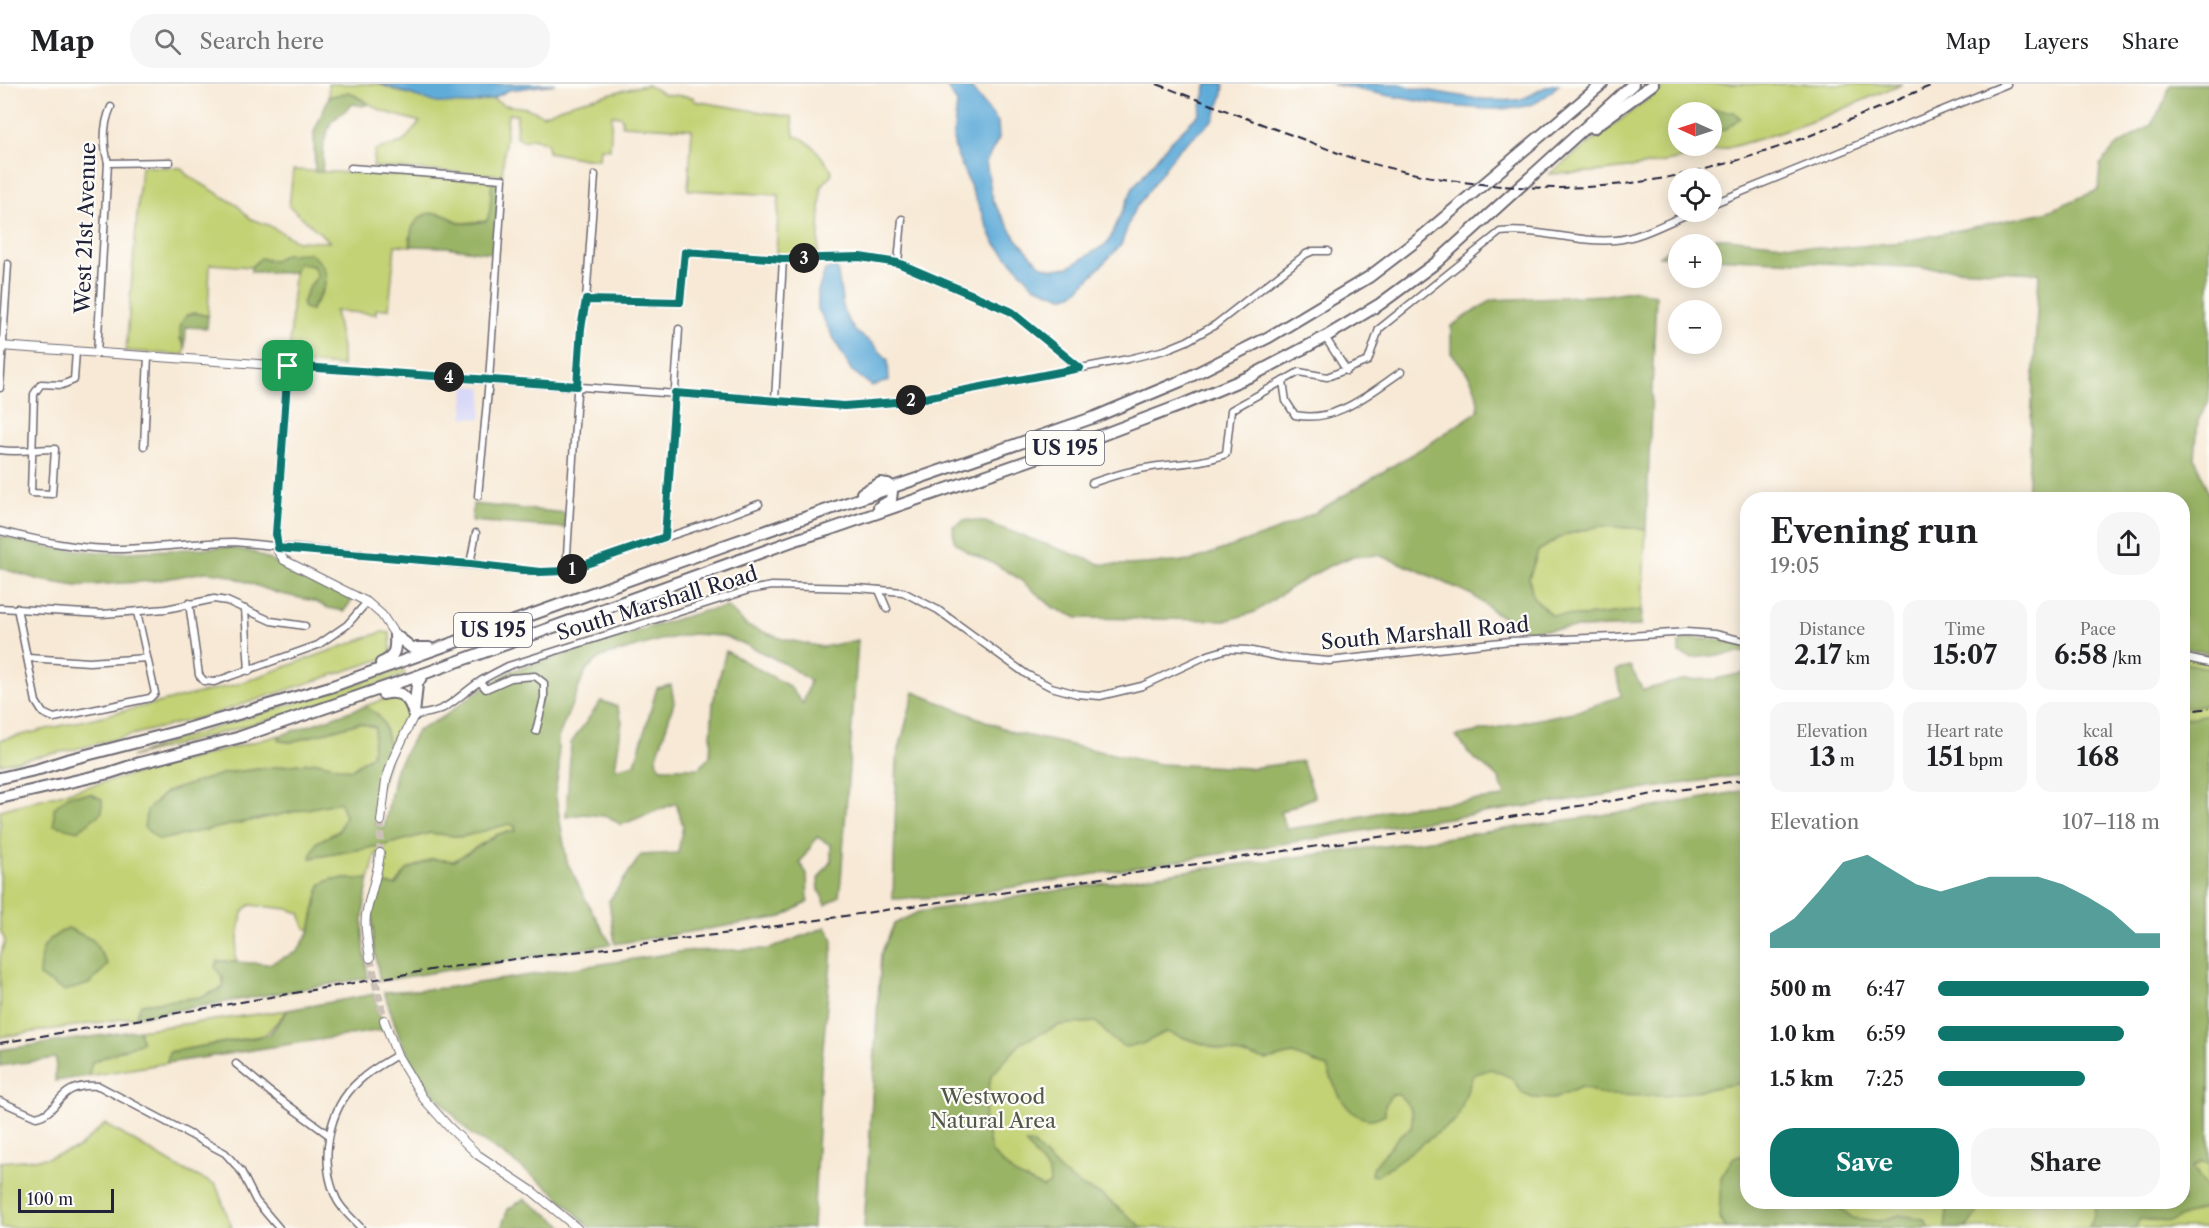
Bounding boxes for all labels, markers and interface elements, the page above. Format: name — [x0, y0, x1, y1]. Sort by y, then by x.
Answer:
search box — [130, 14, 550, 68]
text: Map — [30, 24, 94, 58]
icon: search — [151, 25, 184, 58]
text: Search here — [199, 28, 324, 55]
text: Map — [1946, 29, 1991, 54]
text: Layers — [2024, 29, 2089, 54]
text: Share — [2122, 29, 2179, 54]
north arrow — [1668, 102, 1722, 156]
map controls — [1668, 102, 1722, 354]
street label: West 21st Avenue — [69, 142, 100, 315]
button: locate — [1668, 168, 1722, 222]
button: + — [1668, 234, 1722, 288]
pin: 3 — [789, 243, 819, 273]
text: 3 — [799, 248, 809, 268]
button: − — [1668, 300, 1722, 354]
pin — [262, 340, 313, 391]
icon: arrive — [271, 349, 304, 382]
pin: 4 — [434, 362, 464, 392]
text: 4 — [444, 367, 454, 387]
pin: 2 — [896, 385, 926, 415]
text: 2 — [906, 390, 916, 410]
road number: US 195 — [1026, 431, 1104, 465]
text: Evening run — [1770, 511, 1978, 552]
button: share — [2097, 512, 2160, 575]
pin: 1 — [557, 554, 587, 584]
text: 19:05 — [1770, 554, 1819, 578]
text: 1 — [568, 559, 576, 579]
street label: South Marshall Road — [553, 560, 761, 645]
street label: South Marshall Road — [1320, 611, 1530, 655]
road number: US 195 — [454, 613, 532, 647]
text: Distance — [1799, 619, 1865, 639]
text: Time — [1945, 619, 1985, 639]
text: Pace — [2080, 619, 2116, 639]
text: 2.17 — [1794, 639, 1842, 671]
text: 15:07 — [1933, 639, 1997, 671]
text: 6:58 — [2054, 639, 2108, 671]
text: km — [1842, 648, 1870, 668]
text: /km — [2108, 648, 2142, 668]
text: Elevation — [1796, 721, 1868, 741]
text: Heart rate — [1926, 721, 2004, 741]
text: kcal — [2083, 721, 2113, 741]
text: 13 — [1809, 741, 1836, 773]
text: 151 — [1927, 741, 1965, 773]
text: 168 — [2076, 741, 2120, 773]
text: m — [1836, 750, 1855, 770]
text: bpm — [1965, 750, 2003, 770]
text: Elevation — [1770, 810, 1859, 834]
text: 107–118 m — [2062, 810, 2160, 834]
text: 500 m — [1770, 977, 1831, 1001]
text: 6:47 — [1866, 977, 1905, 1001]
text: 1.0 km — [1770, 1022, 1835, 1046]
text: 6:59 — [1866, 1022, 1906, 1046]
text: 1.5 km — [1770, 1067, 1834, 1091]
text: 7:25 — [1866, 1067, 1904, 1091]
park label: Westwood Natural Area — [930, 1084, 1057, 1133]
button: Save — [1770, 1128, 1959, 1197]
button: Share — [1971, 1128, 2160, 1197]
scale bar — [18, 1186, 114, 1214]
text: 100 m — [27, 1189, 73, 1209]

